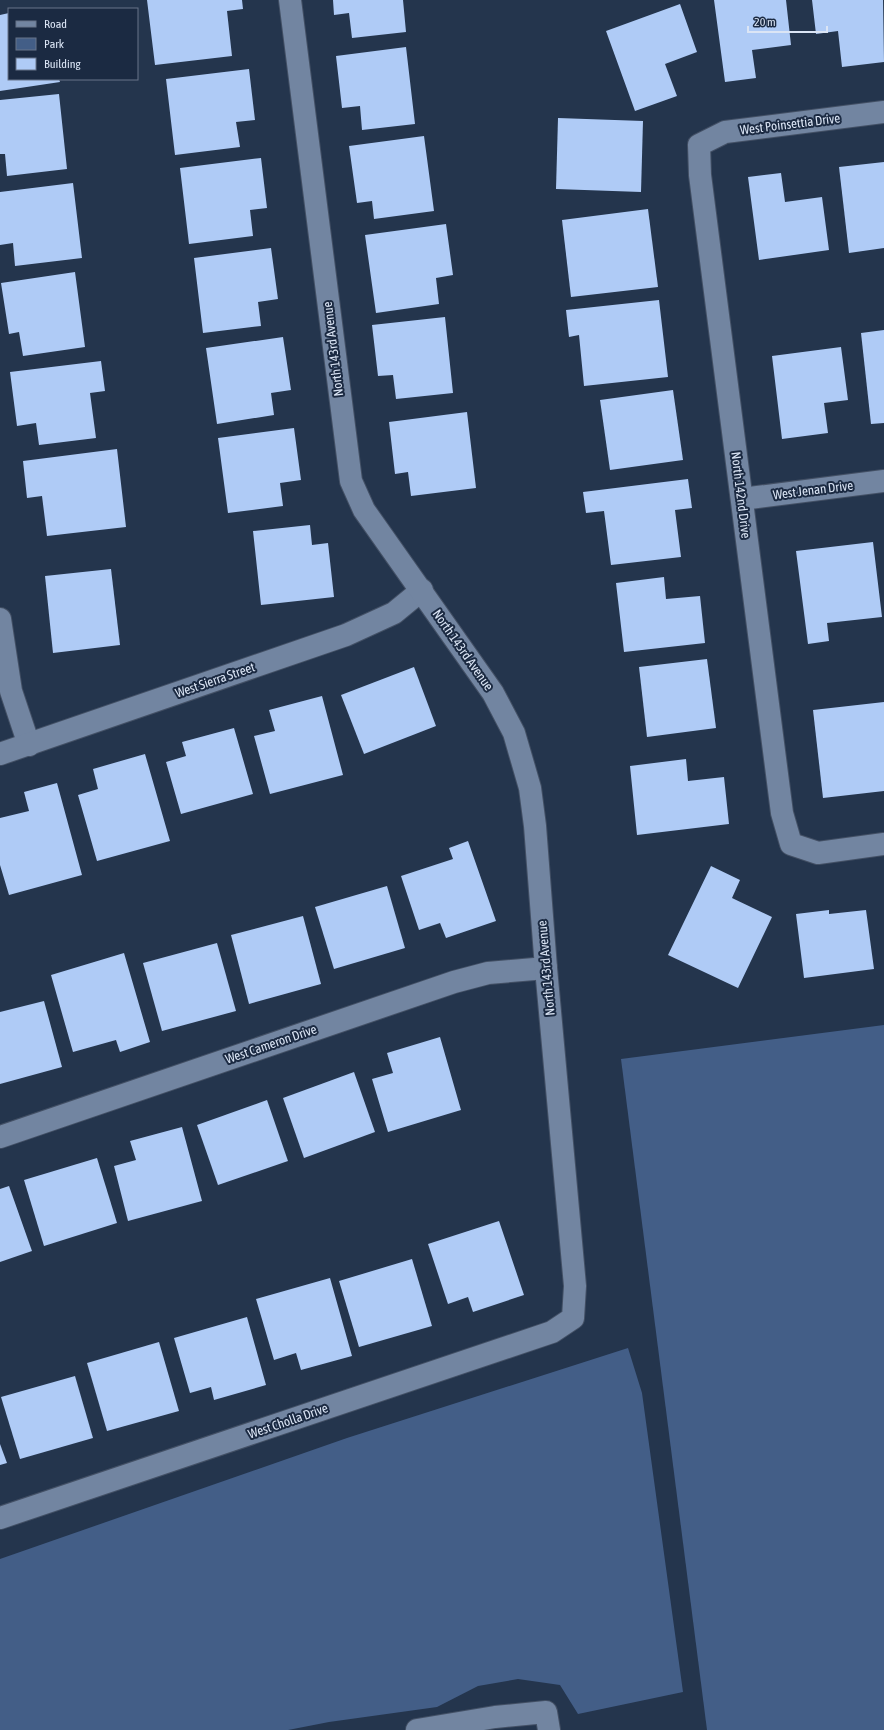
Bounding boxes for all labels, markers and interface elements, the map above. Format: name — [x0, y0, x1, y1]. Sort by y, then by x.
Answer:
legend — [8, 8, 138, 80]
scale bar — [748, 8, 827, 34]
text: 20 m — [754, 15, 776, 29]
text: Road — [44, 17, 67, 31]
text: Park — [44, 37, 65, 51]
text: Building — [44, 57, 82, 71]
street label: West Poinsettia Drive — [739, 110, 841, 138]
street label: North 143rd Avenue — [320, 301, 346, 397]
street label: North 142nd Drive — [728, 451, 754, 539]
street label: West Jenan Drive — [772, 478, 854, 502]
street label: North 143rd Avenue — [429, 607, 497, 693]
street label: West Sierra Street — [173, 659, 257, 701]
street label: North 143rd Avenue — [534, 920, 558, 1016]
street label: West Cameron Drive — [223, 1021, 319, 1067]
street label: West Cholla Drive — [246, 1400, 330, 1442]

